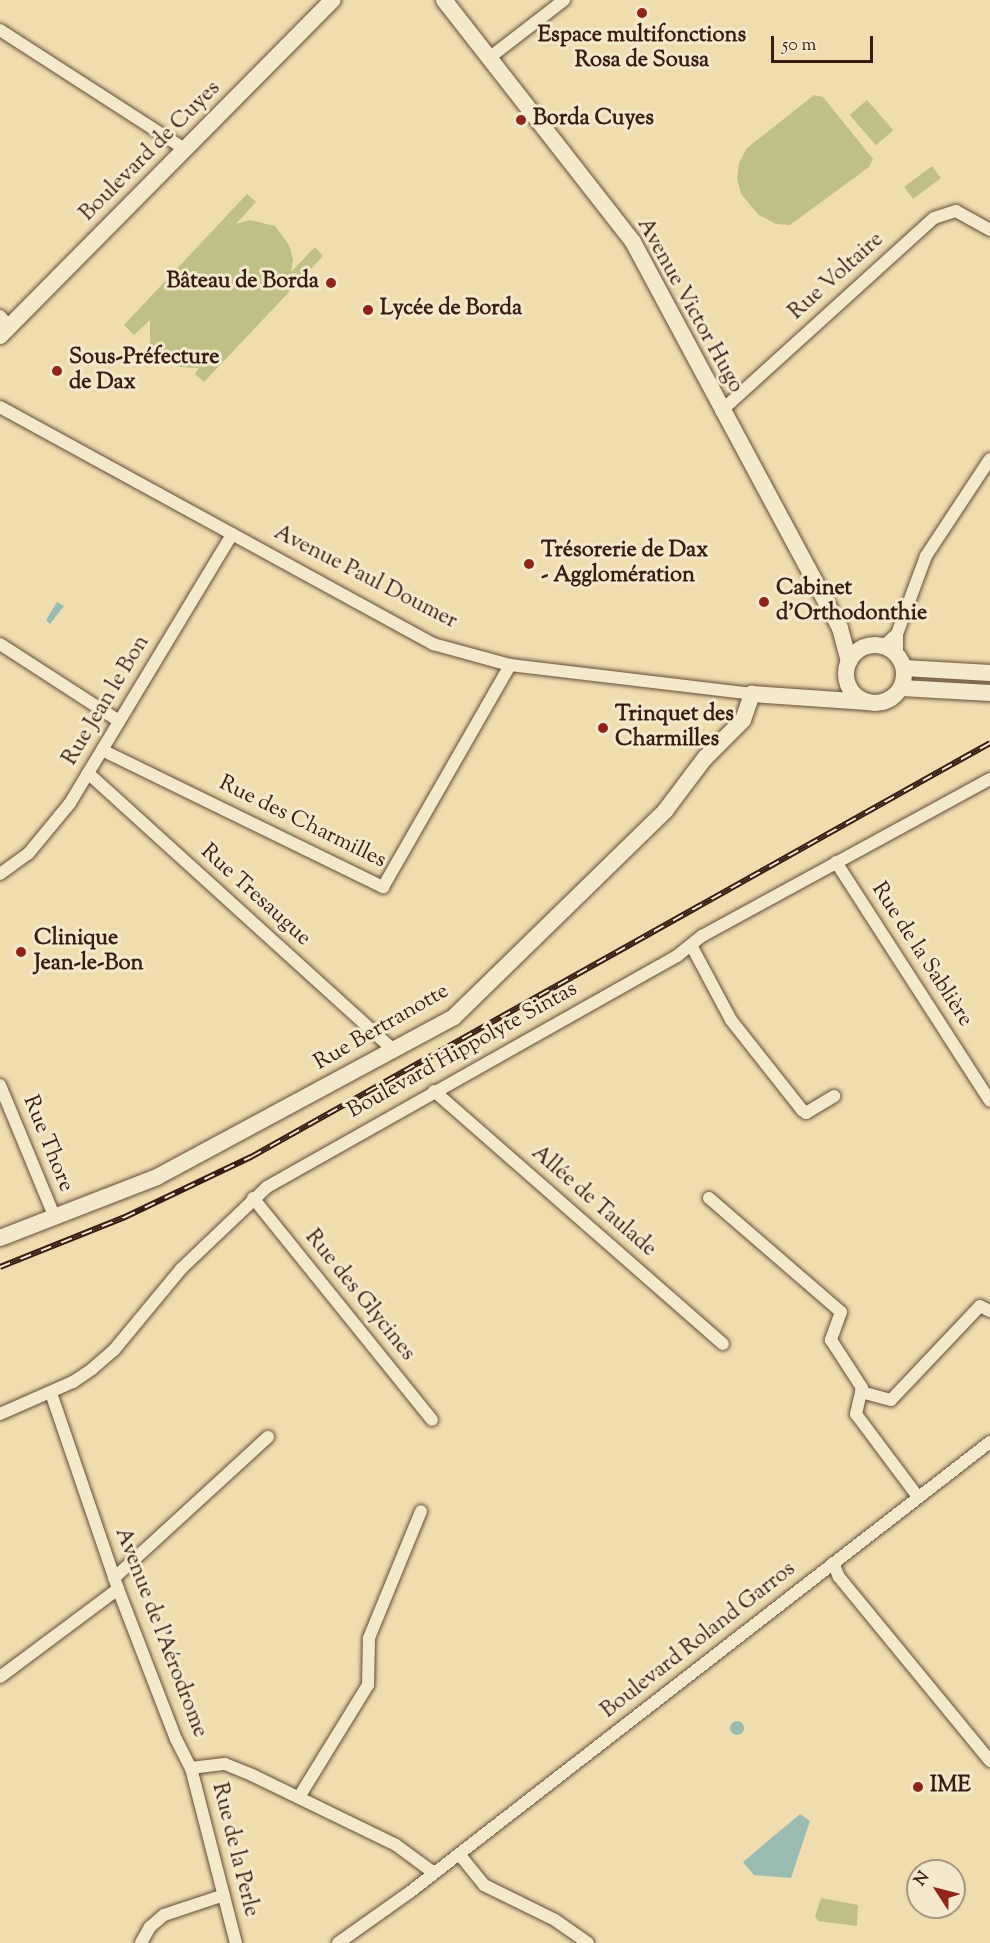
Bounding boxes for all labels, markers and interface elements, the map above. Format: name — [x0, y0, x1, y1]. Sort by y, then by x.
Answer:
marker: Espace multifonctions Rosa de Sousa — [635, 6, 649, 20]
place label: Espace multifonctions Rosa de Sousa — [538, 23, 746, 74]
scale bar — [774, 24, 876, 62]
text: 50 m — [782, 33, 816, 59]
street label: Boulevard de Cuyes — [75, 76, 227, 228]
place label: Borda Cuyes — [533, 107, 654, 133]
marker: Borda Cuyes — [514, 113, 528, 127]
street label: Avenue Victor Hugo — [630, 214, 748, 398]
street label: Rue Voltaire — [784, 228, 890, 326]
place label: Bâteau de Borda — [166, 270, 319, 296]
marker: Bâteau de Borda — [324, 276, 338, 290]
place label: Lycée de Borda — [380, 297, 522, 323]
marker: Lycée de Borda — [361, 303, 375, 317]
place label: Sous-Préfecture de Dax — [69, 345, 219, 396]
marker: Sous-Préfecture de Dax — [50, 364, 64, 378]
street label: Avenue Paul Doumer — [269, 520, 461, 636]
place label: Trésorerie de Dax - Agglomération — [541, 538, 708, 590]
marker: Trésorerie de Dax - Agglomération — [522, 557, 536, 571]
place label: Cabinet d'Orthodonthie — [776, 576, 927, 628]
marker: Cabinet d'Orthodonthie — [757, 595, 771, 609]
street label: Rue Jean le Bon — [58, 631, 156, 771]
place label: Trinquet des Charmilles — [615, 702, 734, 754]
marker: Trinquet des Charmilles — [596, 721, 610, 735]
street label: Rue des Charmilles — [214, 771, 390, 875]
street label: Rue Tresaugue — [194, 839, 316, 953]
street label: Rue de la Sablière — [864, 878, 978, 1032]
place label: Clinique Jean-le-Bon — [34, 926, 143, 978]
marker: Clinique Jean-le-Bon — [12, 943, 30, 961]
street label: Boulevard Hippolyte Sintas — [344, 977, 582, 1125]
street label: Rue Bertranotte — [310, 979, 454, 1077]
street label: Rue Thore — [16, 1092, 78, 1196]
street label: Allée de Taulade — [525, 1141, 661, 1263]
street label: Rue des Glycines — [298, 1225, 420, 1367]
street label: Avenue de l'Aérodrome — [108, 1524, 212, 1742]
street label: Boulevard Roland Garros — [597, 1557, 801, 1725]
place label: IME — [930, 1774, 971, 1800]
street label: Rue de la Perle — [205, 1780, 263, 1920]
marker: IME — [911, 1780, 925, 1794]
north arrow — [906, 1859, 966, 1919]
text: N — [910, 1867, 936, 1891]

